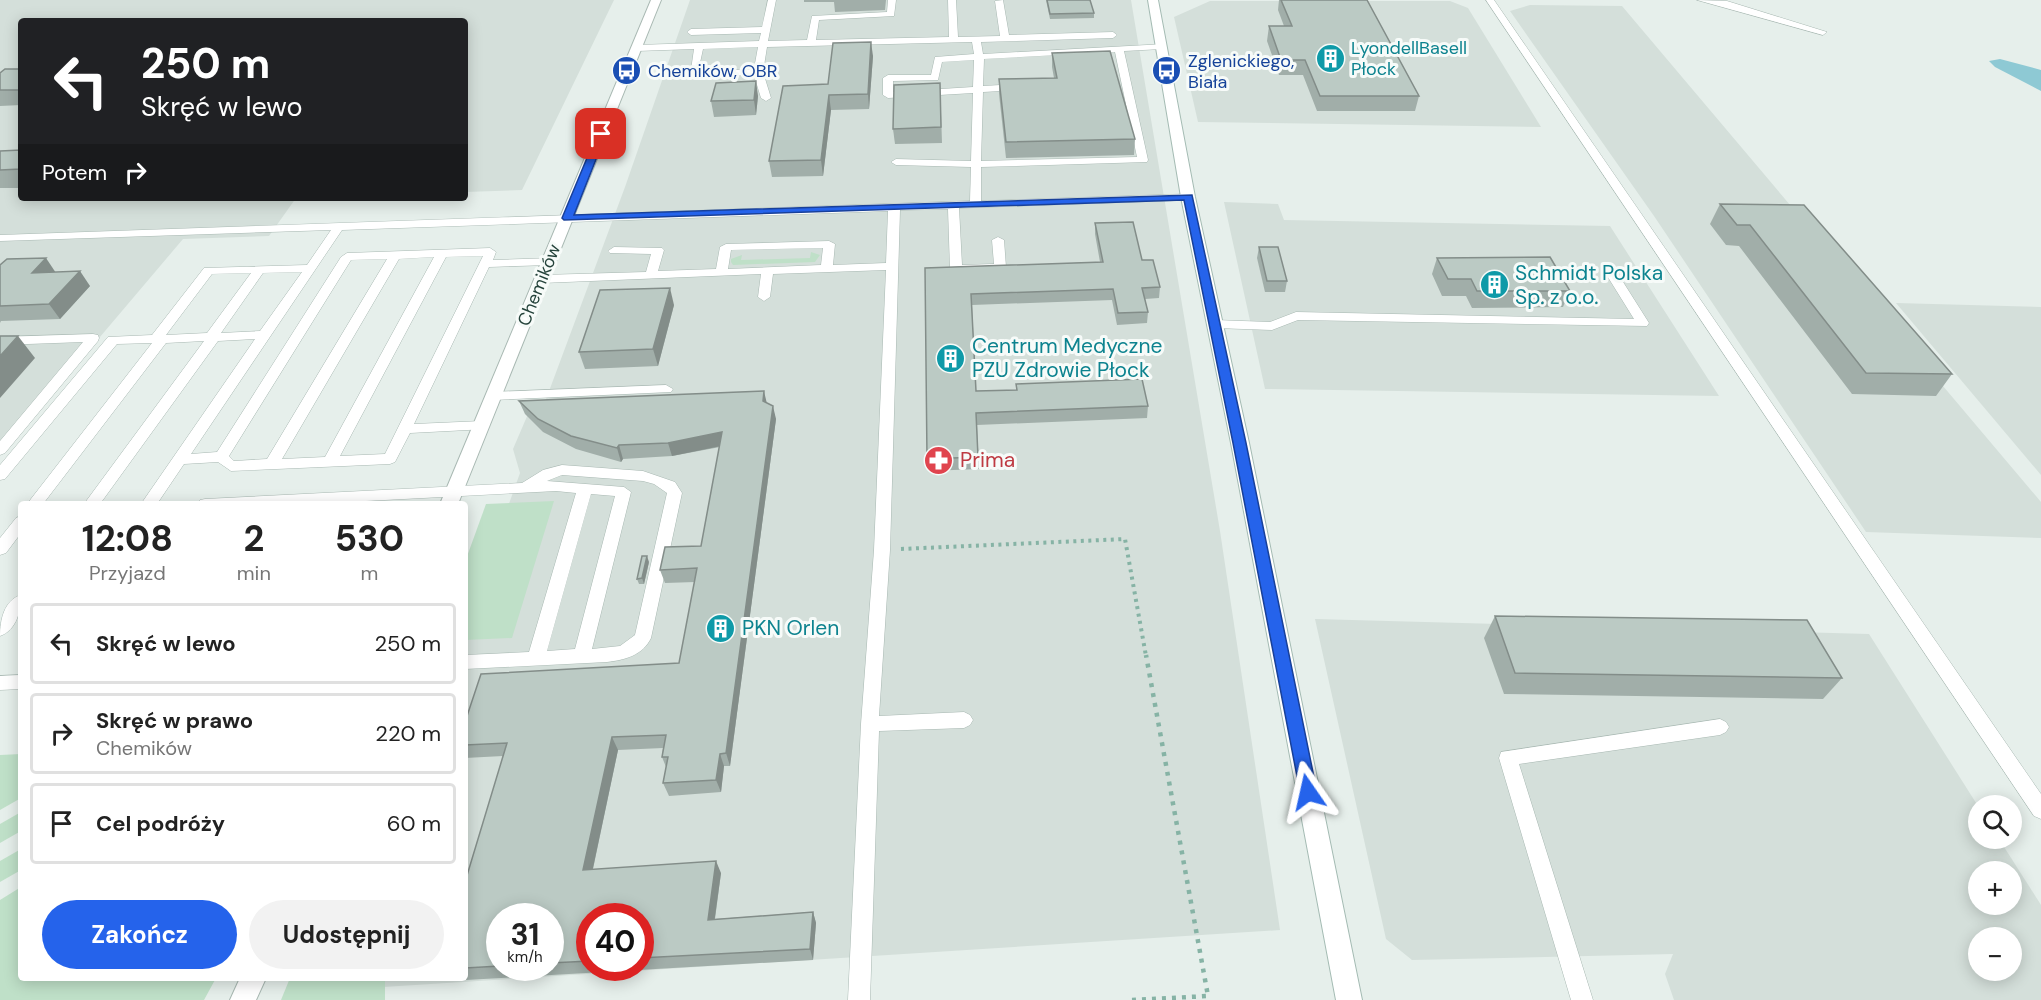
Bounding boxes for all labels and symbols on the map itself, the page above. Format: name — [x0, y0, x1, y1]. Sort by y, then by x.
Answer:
place label: LyondellBasell Płock — [1351, 36, 1467, 81]
building icon: LyondellBasell Płock — [1314, 42, 1346, 74]
place label: Zglenickiego, Biała — [1188, 49, 1294, 94]
bus stop icon: Chemików, OBR — [611, 55, 643, 87]
bus stop icon: Zglenickiego, Biała — [1151, 55, 1183, 87]
place label: Chemików, OBR — [648, 59, 777, 83]
pin — [575, 108, 626, 159]
street label: Chemików — [512, 240, 566, 330]
place label: Schmidt Polska Sp. z o.o. — [1515, 259, 1663, 311]
building icon: Schmidt Polska Sp. z o.o. — [1478, 269, 1510, 301]
place label: Centrum Medyczne PZU Zdrowie Płock — [972, 332, 1162, 384]
building icon: Centrum Medyczne PZU Zdrowie Płock — [935, 342, 967, 374]
pharmacy icon: Prima — [923, 444, 955, 476]
place label: Prima — [960, 446, 1015, 474]
building icon: PKN Orlen — [705, 612, 737, 644]
place label: PKN Orlen — [742, 614, 839, 642]
position arrow — [1276, 760, 1340, 824]
speed limit sign: 40 — [576, 903, 654, 981]

